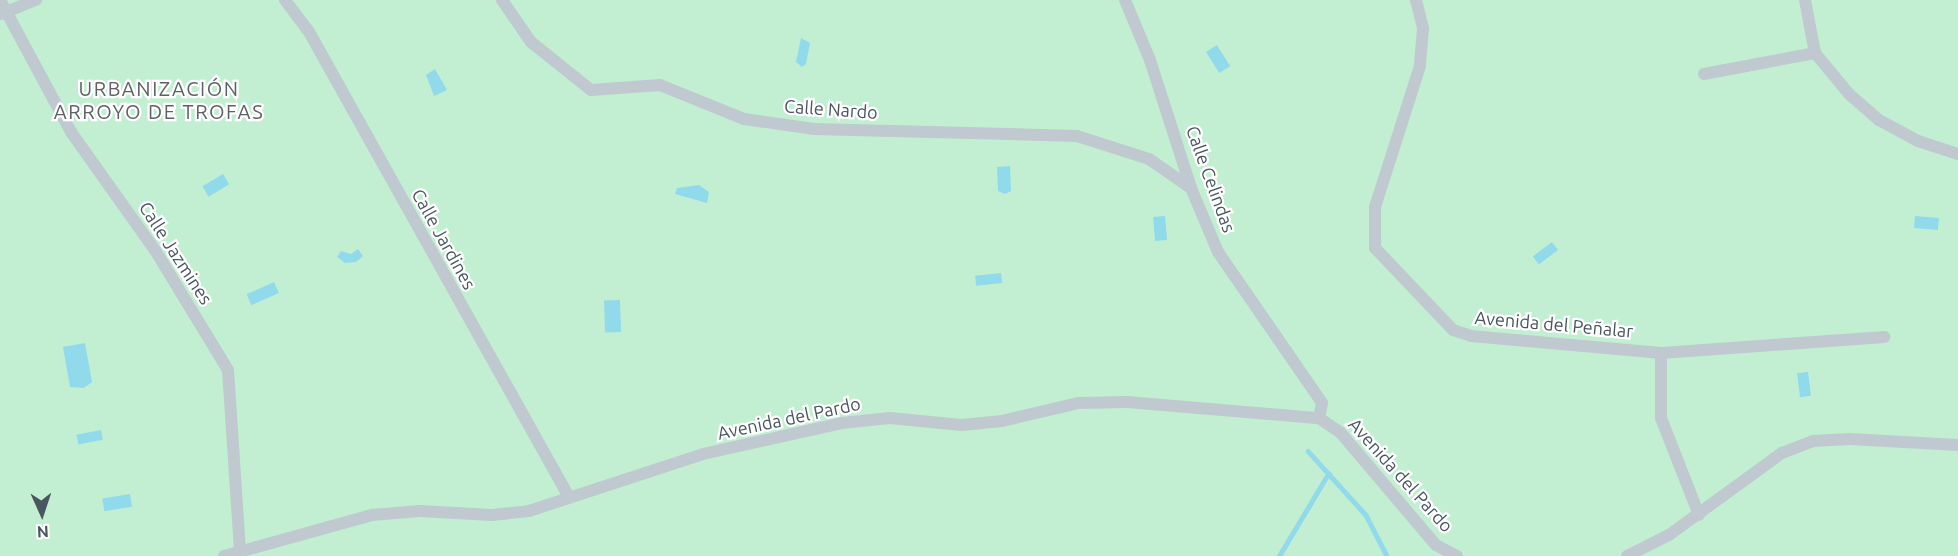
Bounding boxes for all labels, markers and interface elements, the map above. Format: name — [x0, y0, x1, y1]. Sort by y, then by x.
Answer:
district label: URBANIZACIÓN ARROYO DE TROFAS — [54, 76, 264, 123]
street label: Calle Nardo — [783, 95, 879, 123]
street label: Calle Celindas — [1182, 123, 1240, 235]
street label: Calle Jardines — [407, 185, 481, 293]
street label: Calle Jazmines — [135, 198, 217, 308]
street label: Avenida del Peñalar — [1474, 306, 1634, 342]
street label: Avenida del Pardo — [715, 392, 863, 444]
street label: Avenida del Pardo — [1344, 414, 1458, 536]
north arrow — [12, 484, 72, 544]
text: N — [37, 523, 49, 541]

